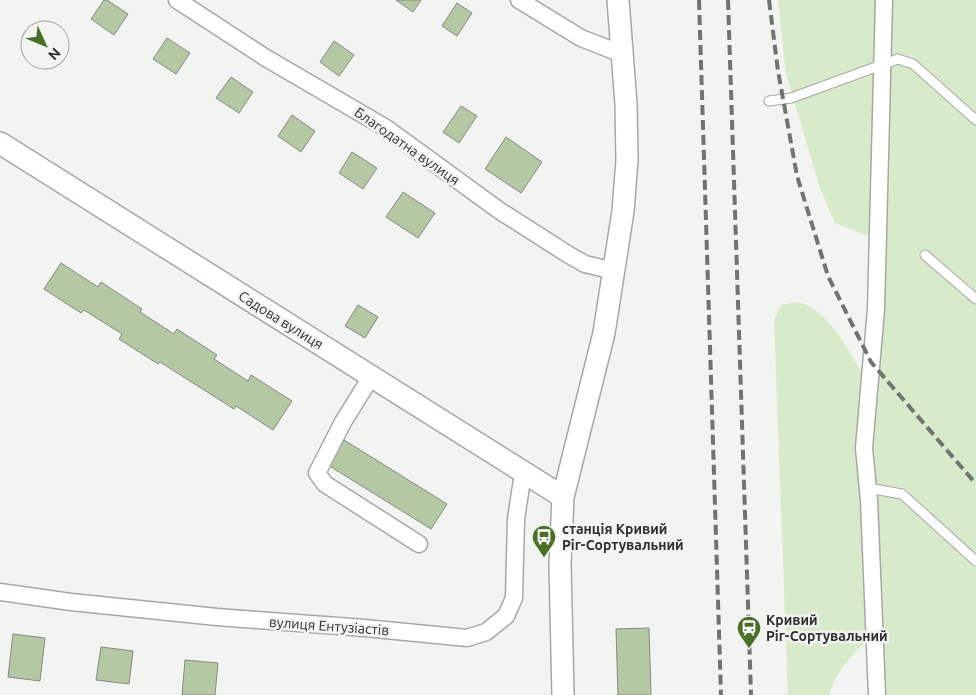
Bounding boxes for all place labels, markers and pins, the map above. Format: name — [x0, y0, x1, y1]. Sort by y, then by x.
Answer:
place label: станція Кривий Ріг-Сортувальний — [562, 521, 684, 553]
bus stop icon: станція Кривий Ріг-Сортувальний — [531, 524, 557, 558]
place label: Кривий Ріг-Сортувальний — [766, 612, 888, 644]
station icon: Кривий Ріг-Сортувальний — [736, 615, 762, 649]

